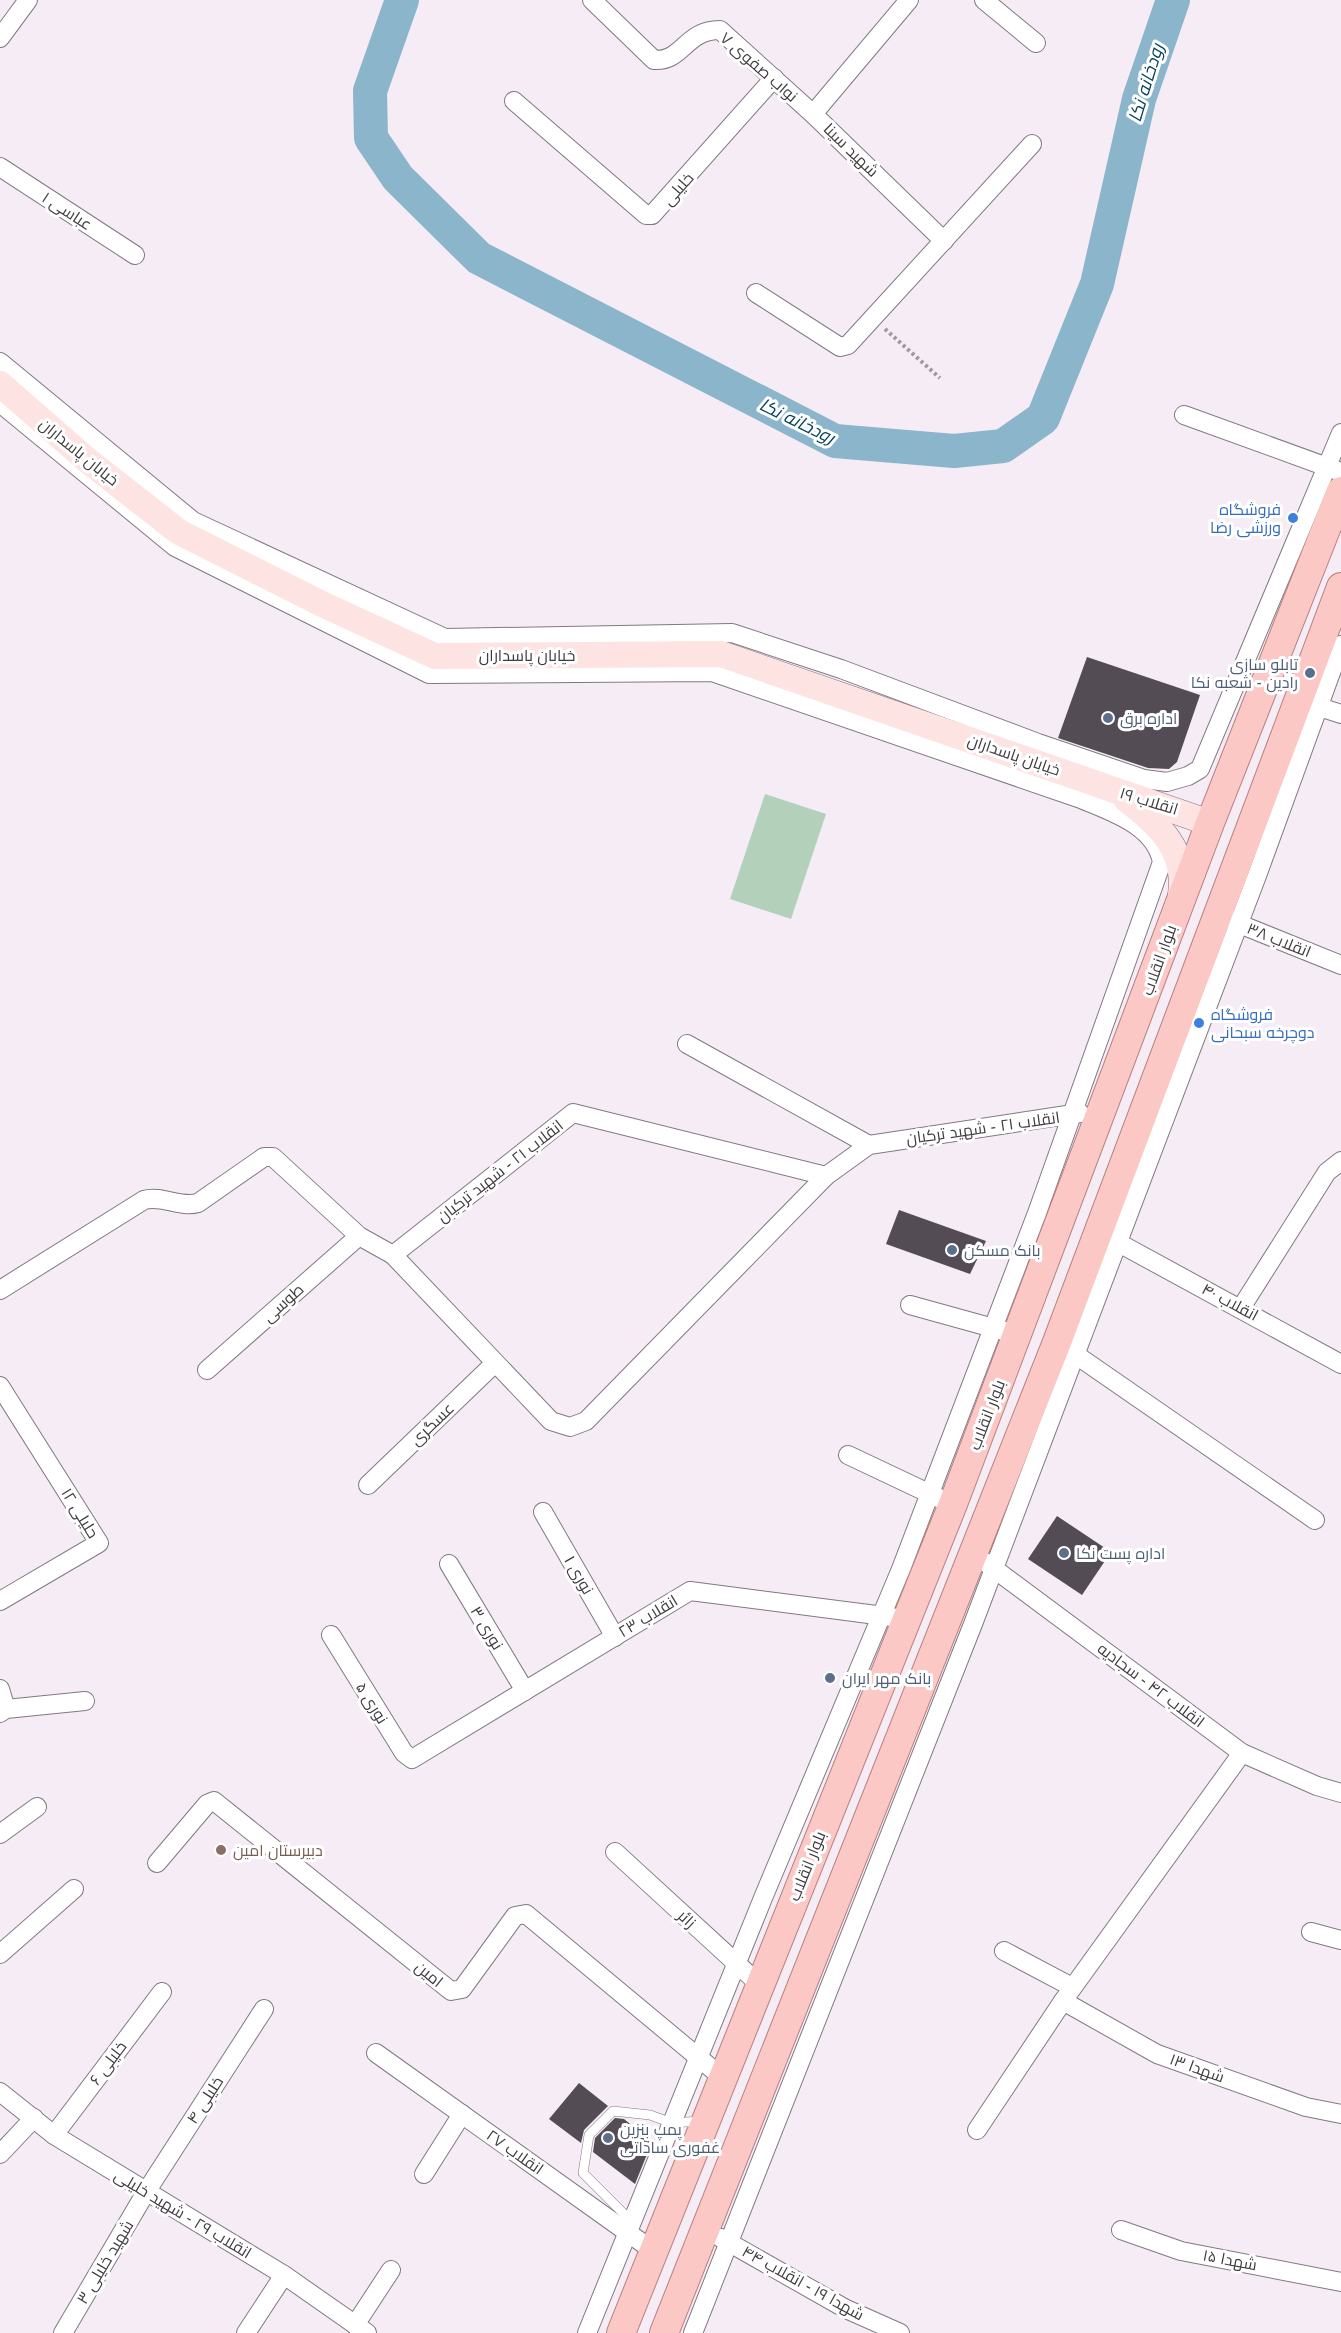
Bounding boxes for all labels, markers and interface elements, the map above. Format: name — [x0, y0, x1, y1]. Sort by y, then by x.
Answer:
street label: نواب صفوی ۷ — [716, 29, 801, 107]
water label: رودخانه نکا — [1125, 40, 1168, 125]
street label: شهید سینا — [819, 120, 882, 181]
street label: خلیلی — [659, 169, 698, 210]
street label: عباسی ۱ — [38, 189, 95, 235]
water label: رودخانه نکا — [756, 394, 839, 448]
street label: خیابان پاسداران — [34, 415, 122, 491]
place label: فروشگاه ورزشی رضا — [1210, 501, 1281, 538]
marker: فروشگاه ورزشی رضا — [1286, 511, 1300, 525]
street label: خیابان پاسداران — [479, 647, 575, 667]
place label: تابلو سازی رادین - شعبه نکا — [1191, 656, 1299, 693]
marker: تابلو سازی رادین - شعبه نکا — [1303, 666, 1317, 680]
place label: اداره برق — [1120, 710, 1177, 729]
marker: اداره برق — [1101, 711, 1115, 725]
street label: خیابان پاسداران — [965, 731, 1062, 782]
street label: انقلاب ۱۹ — [1118, 784, 1180, 819]
street label: انقلاب ۳۸ — [1244, 919, 1313, 961]
street label: بلوار انقلاب — [1138, 923, 1181, 998]
place label: فروشگاه دوچرخه سبحانی — [1211, 1006, 1314, 1044]
marker: فروشگاه دوچرخه سبحانی — [1192, 1016, 1206, 1030]
street label: انقلاب ۲۱ - شهید ترکیان — [905, 1109, 1061, 1149]
street label: انقلاب ۲۱ - شهید ترکیان — [434, 1117, 567, 1227]
place label: بانک مسکن — [964, 1242, 1041, 1261]
marker: بانک مسکن — [945, 1243, 959, 1257]
street label: طوسی — [259, 1280, 308, 1327]
street label: انقلاب ۴۰ — [1198, 1280, 1261, 1325]
street label: بلوار انقلاب — [966, 1378, 1009, 1453]
street label: عسگری — [407, 1399, 459, 1450]
street label: حلیلی ۱۲ — [56, 1485, 102, 1542]
place label: اداره پست نکا — [1076, 1545, 1165, 1565]
marker: اداره پست نکا — [1057, 1546, 1071, 1560]
street label: نوری ۱ — [560, 1553, 597, 1598]
street label: انقلاب ۲۳ — [615, 1592, 681, 1641]
street label: نوری ۳ — [466, 1603, 506, 1654]
street label: انقلاب ۴۲ - سجادیه — [1094, 1639, 1208, 1731]
place label: بانک مهر ایران — [842, 1670, 931, 1689]
marker: بانک مهر ایران — [823, 1671, 837, 1685]
street label: نوری ۵ — [351, 1679, 391, 1728]
street label: بلوار انقلاب — [785, 1829, 830, 1904]
place label: دبیرستان امین — [233, 1842, 323, 1861]
marker: دبیرستان امین — [214, 1843, 228, 1857]
street label: زائر — [673, 1906, 699, 1932]
street label: امین — [411, 1958, 446, 1992]
street label: خلیلی ۶ — [86, 2038, 131, 2089]
street label: شهدا ۱۳ — [1167, 2050, 1227, 2088]
street label: خلیلی ۴ — [184, 2073, 228, 2128]
place label: پمپ بنزین غفوری ساداتی — [620, 2121, 720, 2158]
street label: انقلاب ۲۷ — [483, 2126, 547, 2178]
marker: پمپ بنزین غفوری ساداتی — [601, 2131, 615, 2145]
street label: انقلاب ۲۹ - شهید خلیلی — [110, 2166, 255, 2263]
street label: شهید خلیلی ۳ — [73, 2217, 138, 2308]
street label: شهدا ۱۹ - انقلاب ۴۴ — [738, 2242, 867, 2325]
street label: شهدا ۱۵ — [1201, 2246, 1259, 2276]

